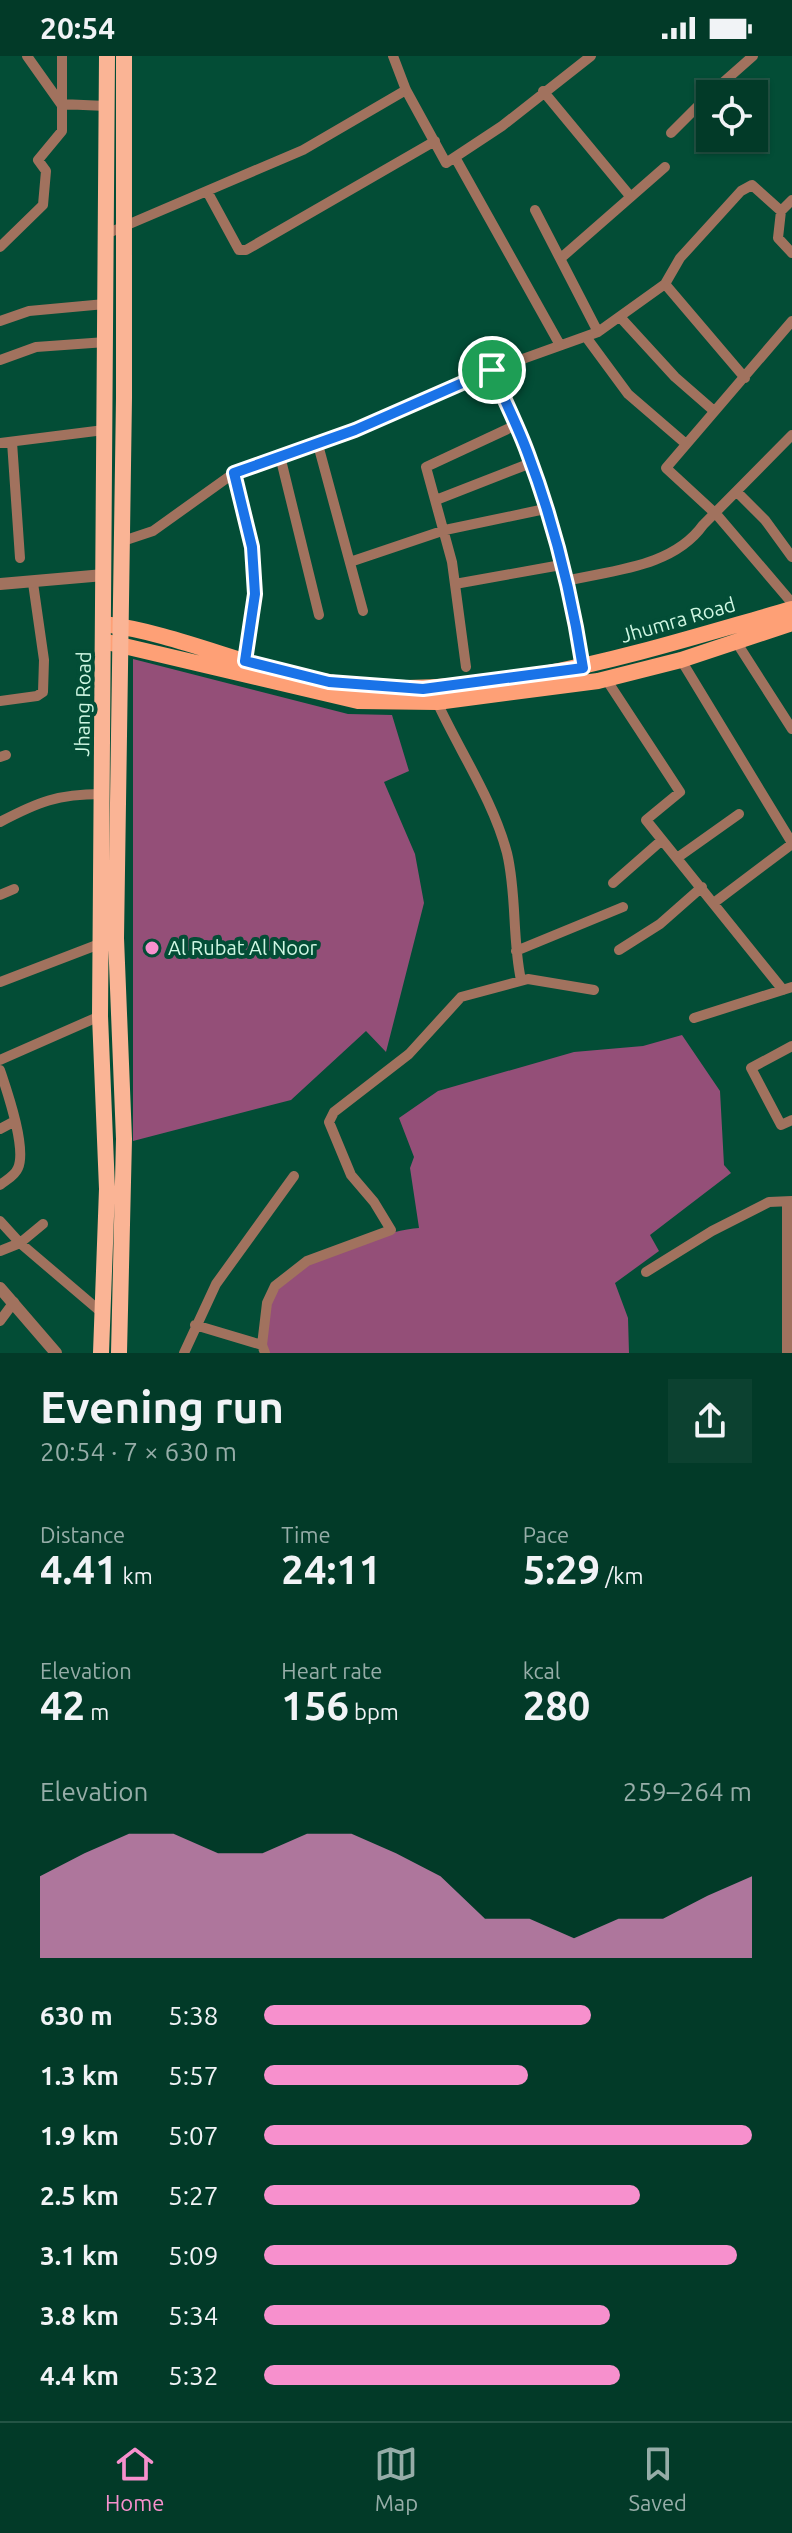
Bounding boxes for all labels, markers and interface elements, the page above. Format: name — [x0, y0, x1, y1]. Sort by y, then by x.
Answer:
text: 20:54 — [40, 11, 115, 45]
map controls — [696, 80, 768, 152]
button: locate — [696, 80, 768, 152]
pin — [458, 336, 526, 404]
icon: arrive — [470, 348, 514, 392]
street label: Jhumra Road — [618, 592, 738, 647]
street label: Jhang Road — [70, 651, 95, 757]
place label: Al Rubat Al Noor — [168, 936, 318, 959]
marker: Al Rubat Al Noor — [143, 939, 161, 957]
button: share — [668, 1379, 752, 1463]
text: Evening run — [40, 1382, 284, 1431]
text: 20:54 · 7 × 630 m — [40, 1437, 237, 1466]
text: Distance — [40, 1522, 125, 1547]
text: Time — [281, 1522, 331, 1547]
text: Pace — [523, 1522, 569, 1547]
text: 4.41 — [40, 1547, 118, 1592]
text: 24:11 — [281, 1547, 381, 1592]
text: 5:29 — [523, 1547, 600, 1592]
text: km — [118, 1563, 153, 1588]
text: /km — [600, 1563, 643, 1588]
text: Elevation — [40, 1658, 132, 1683]
text: Heart rate — [281, 1658, 383, 1683]
text: kcal — [523, 1658, 561, 1683]
text: 42 — [40, 1683, 85, 1728]
text: 156 — [281, 1683, 349, 1728]
text: 280 — [523, 1683, 590, 1728]
text: m — [85, 1699, 109, 1724]
text: bpm — [349, 1699, 399, 1724]
text: Elevation — [40, 1777, 148, 1806]
text: 259–264 m — [623, 1777, 752, 1806]
text: 630 m — [40, 2001, 113, 2030]
text: 5:38 — [168, 2001, 218, 2030]
text: 1.3 km — [40, 2061, 119, 2090]
text: 5:57 — [168, 2061, 218, 2090]
text: 1.9 km — [40, 2121, 119, 2150]
text: 5:07 — [168, 2121, 218, 2150]
text: 2.5 km — [40, 2181, 119, 2210]
text: 5:27 — [168, 2181, 218, 2210]
text: 3.1 km — [40, 2241, 119, 2270]
text: 5:09 — [168, 2241, 218, 2270]
text: 3.8 km — [40, 2301, 119, 2330]
text: 5:34 — [168, 2301, 218, 2330]
text: 4.4 km — [40, 2361, 119, 2390]
text: 5:32 — [168, 2361, 218, 2390]
tab: Home — [105, 2442, 164, 2515]
tab: Map — [374, 2442, 418, 2515]
tab: Saved — [628, 2442, 687, 2515]

